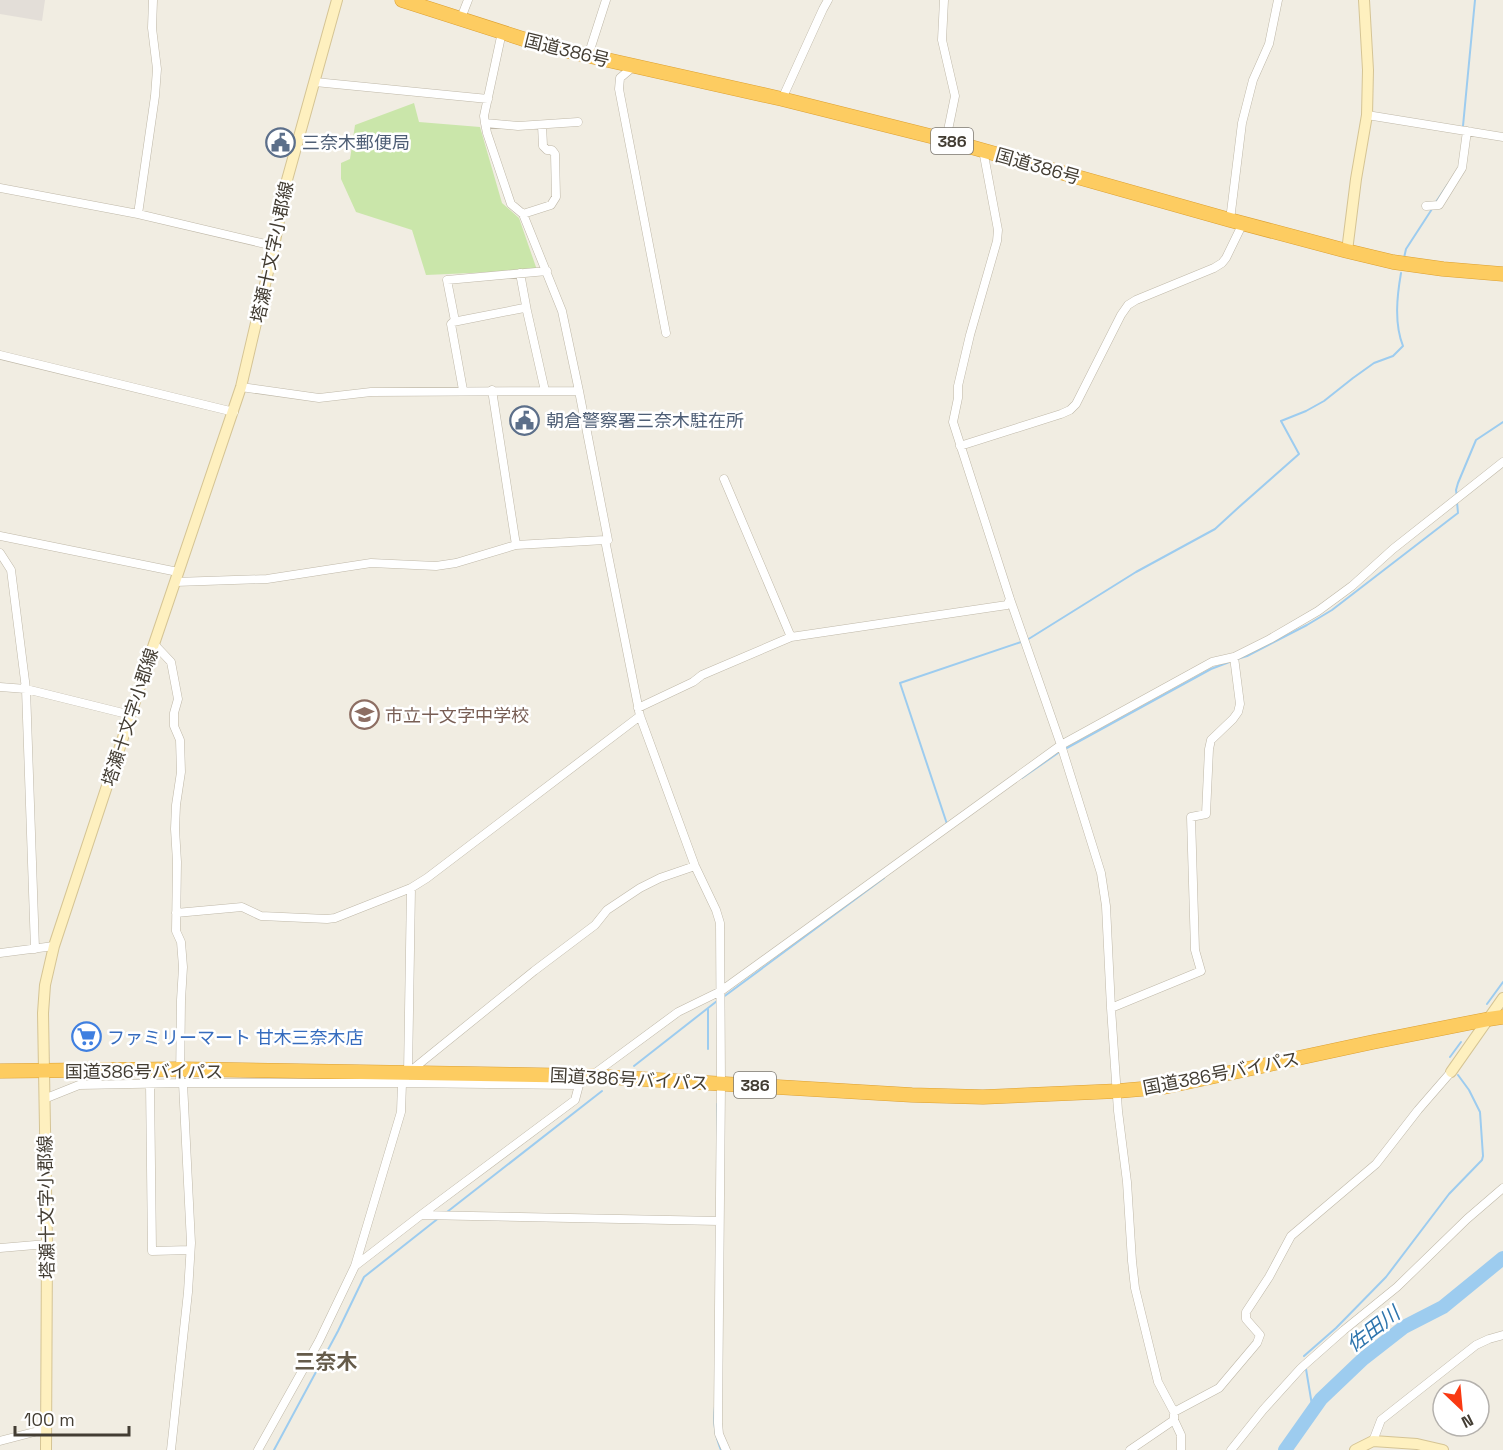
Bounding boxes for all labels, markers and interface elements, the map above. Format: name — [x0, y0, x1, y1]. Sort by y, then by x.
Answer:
street label: 国道386号 — [522, 28, 612, 72]
public building icon: 三奈木郵便局 — [265, 126, 297, 158]
road number: 386 — [931, 128, 973, 154]
place label: 三奈木郵便局 — [302, 131, 410, 154]
street label: 国道386号 — [993, 143, 1083, 189]
street label: 塔瀬十文字小郡線 — [246, 179, 298, 325]
public building icon: 朝倉警察署三奈木駐在所 — [509, 404, 541, 436]
place label: 朝倉警察署三奈木駐在所 — [546, 409, 744, 432]
street label: 塔瀬十文字小郡線 — [97, 645, 163, 789]
school or university icon: 市立十文字中学校 — [348, 699, 380, 731]
place label: 市立十文字中学校 — [385, 704, 529, 727]
supermarket icon: ファミリーマート 甘木三奈木店 — [70, 1021, 102, 1053]
place label: ファミリーマート 甘木三奈木店 — [107, 1026, 364, 1049]
street label: 国道386号バイパス — [1141, 1047, 1301, 1099]
street label: 国道386号バイパス — [65, 1060, 223, 1083]
street label: 国道386号バイパス — [549, 1063, 709, 1095]
road number: 386 — [734, 1072, 776, 1098]
street label: 塔瀬十文字小郡線 — [33, 1135, 59, 1279]
water label: 佐田川 — [1341, 1299, 1406, 1357]
district label: 三奈木 — [295, 1348, 358, 1375]
north arrow — [1431, 1378, 1491, 1438]
scale bar — [15, 1399, 129, 1437]
text: 100 m — [24, 1408, 75, 1431]
text: N — [1458, 1409, 1477, 1433]

